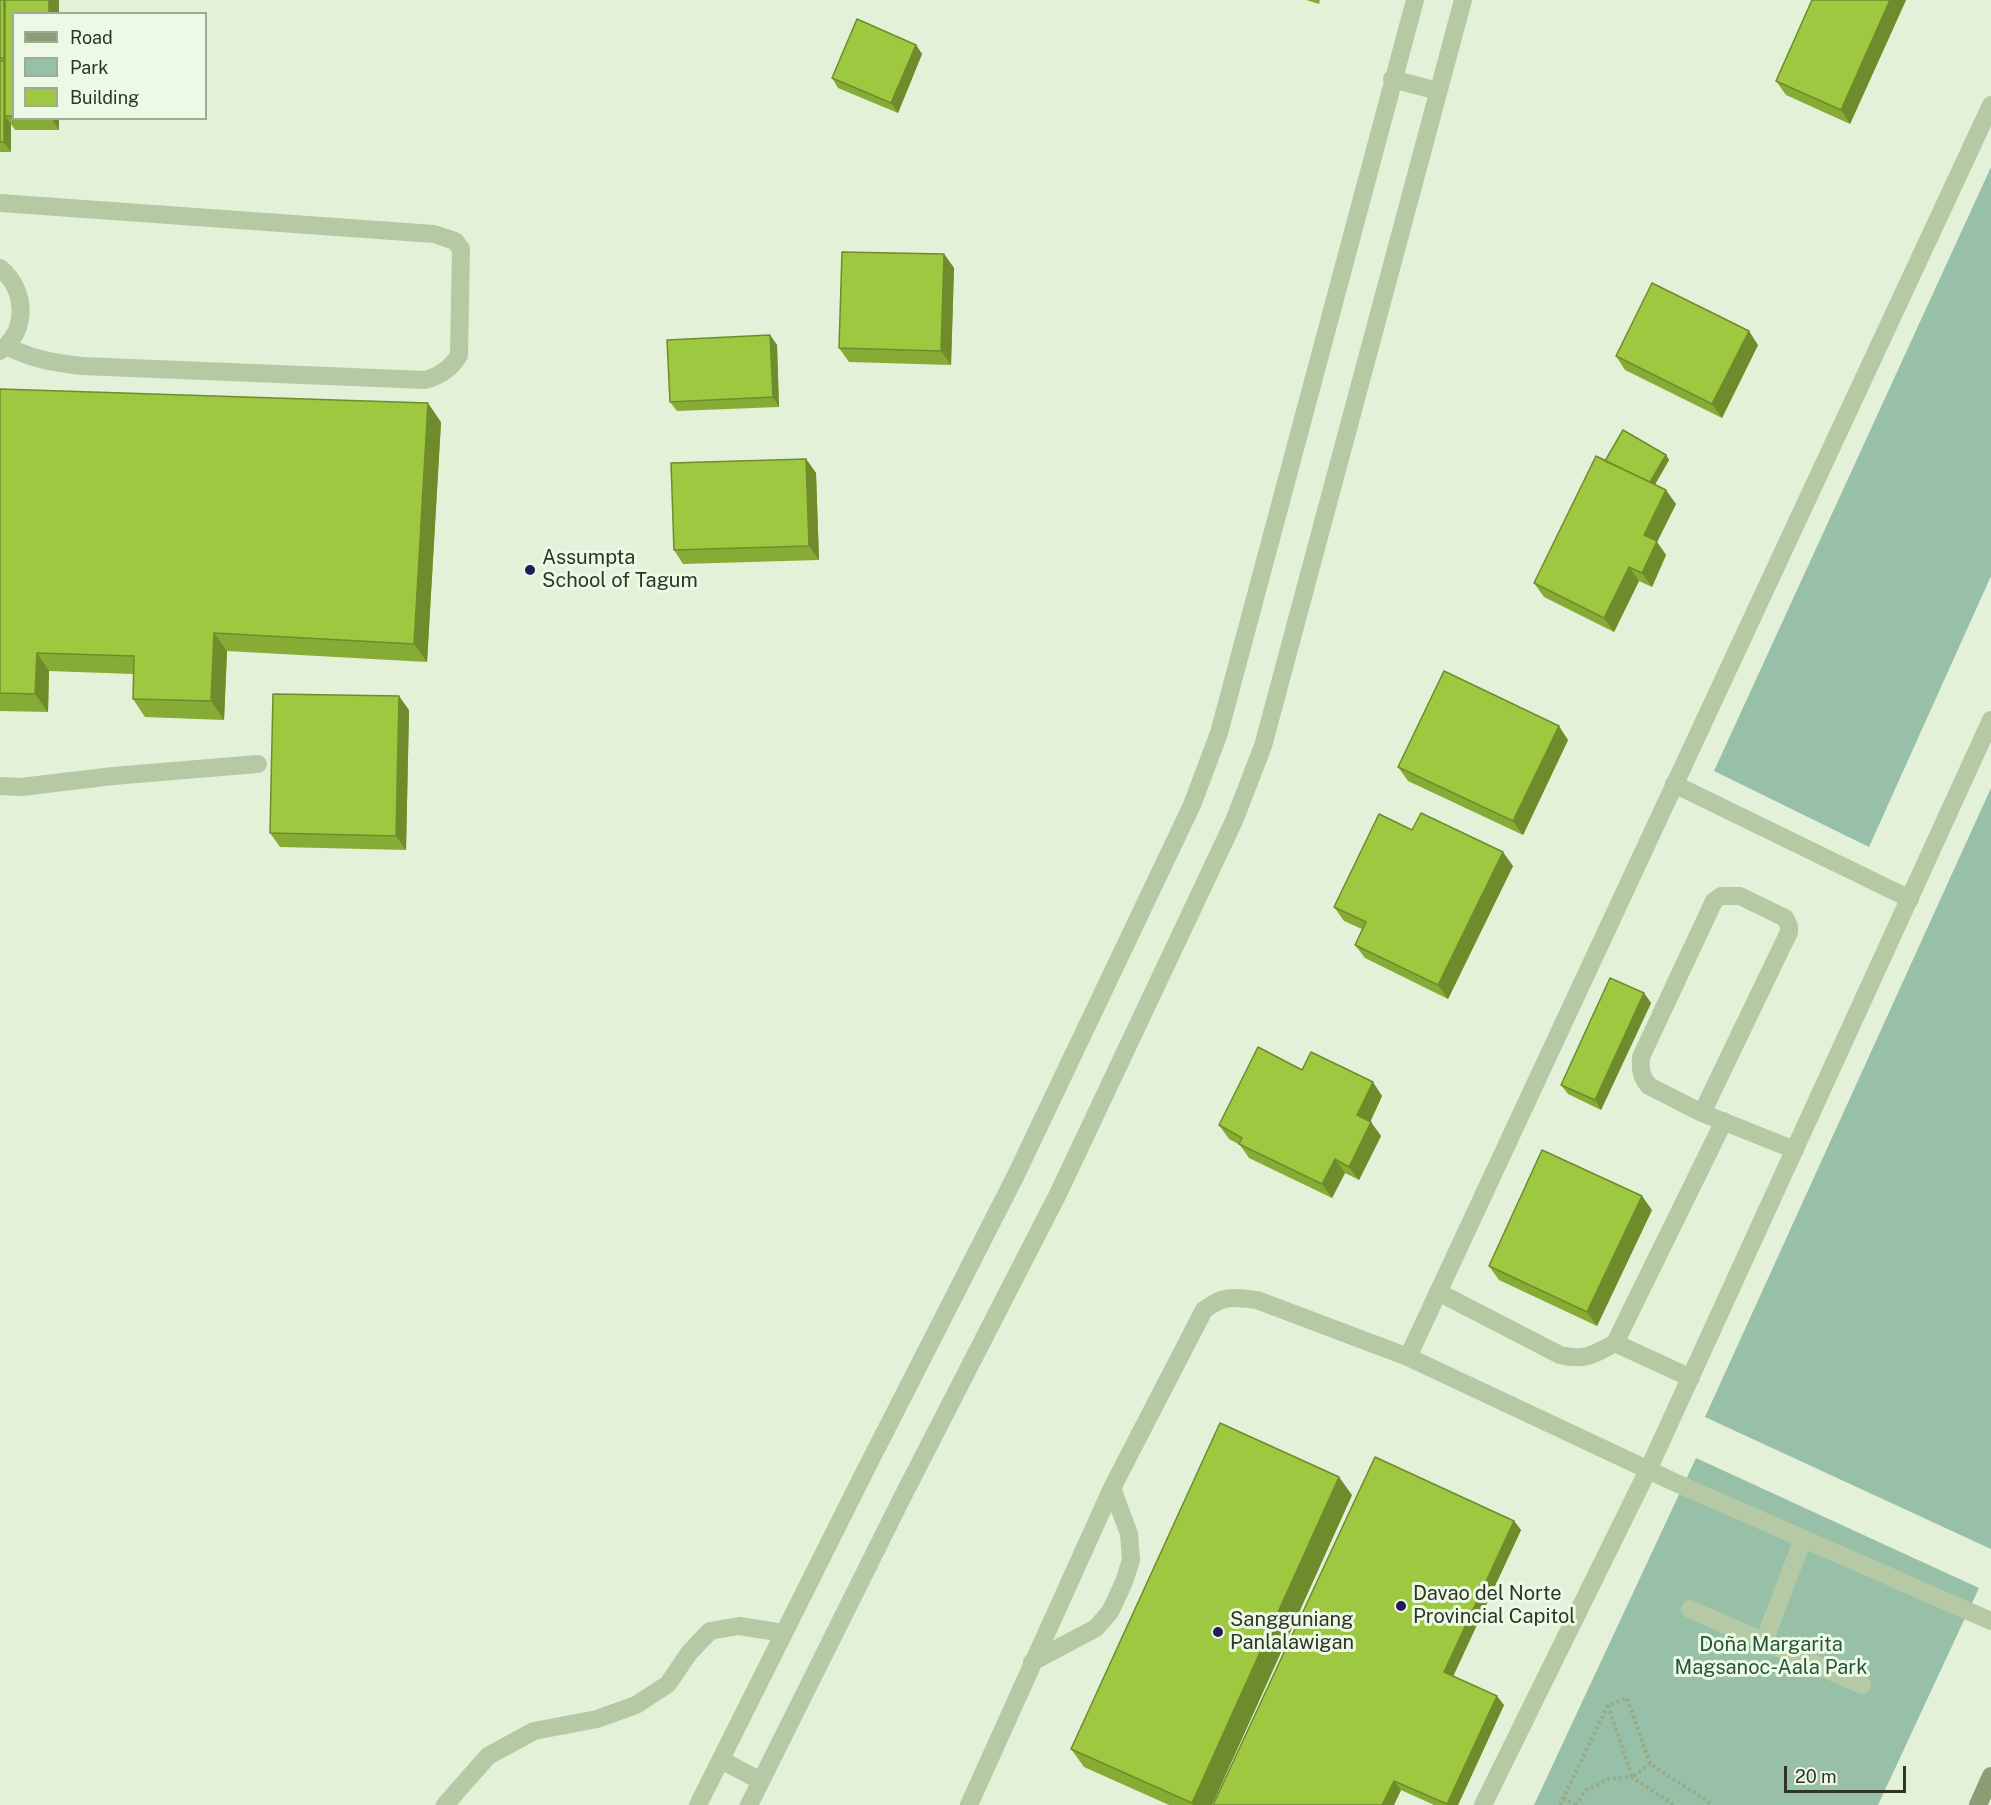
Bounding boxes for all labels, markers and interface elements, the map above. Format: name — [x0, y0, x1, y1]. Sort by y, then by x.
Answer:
legend — [12, 12, 207, 120]
text: Road — [70, 27, 113, 48]
text: Park — [70, 57, 108, 78]
text: Building — [70, 87, 139, 108]
place label: Assumpta School of Tagum — [542, 546, 698, 593]
marker: Assumpta School of Tagum — [523, 563, 537, 577]
place label: Davao del Norte Provincial Capitol — [1413, 1582, 1575, 1629]
marker: Davao del Norte Provincial Capitol — [1394, 1599, 1408, 1613]
place label: Sangguniang Panlalawigan — [1230, 1608, 1354, 1655]
marker: Sangguniang Panlalawigan — [1211, 1625, 1225, 1639]
park label: Doña Margarita Magsanoc-Aala Park — [1675, 1633, 1867, 1680]
scale bar — [1787, 1754, 1908, 1792]
text: 20 m — [1795, 1766, 1837, 1787]

